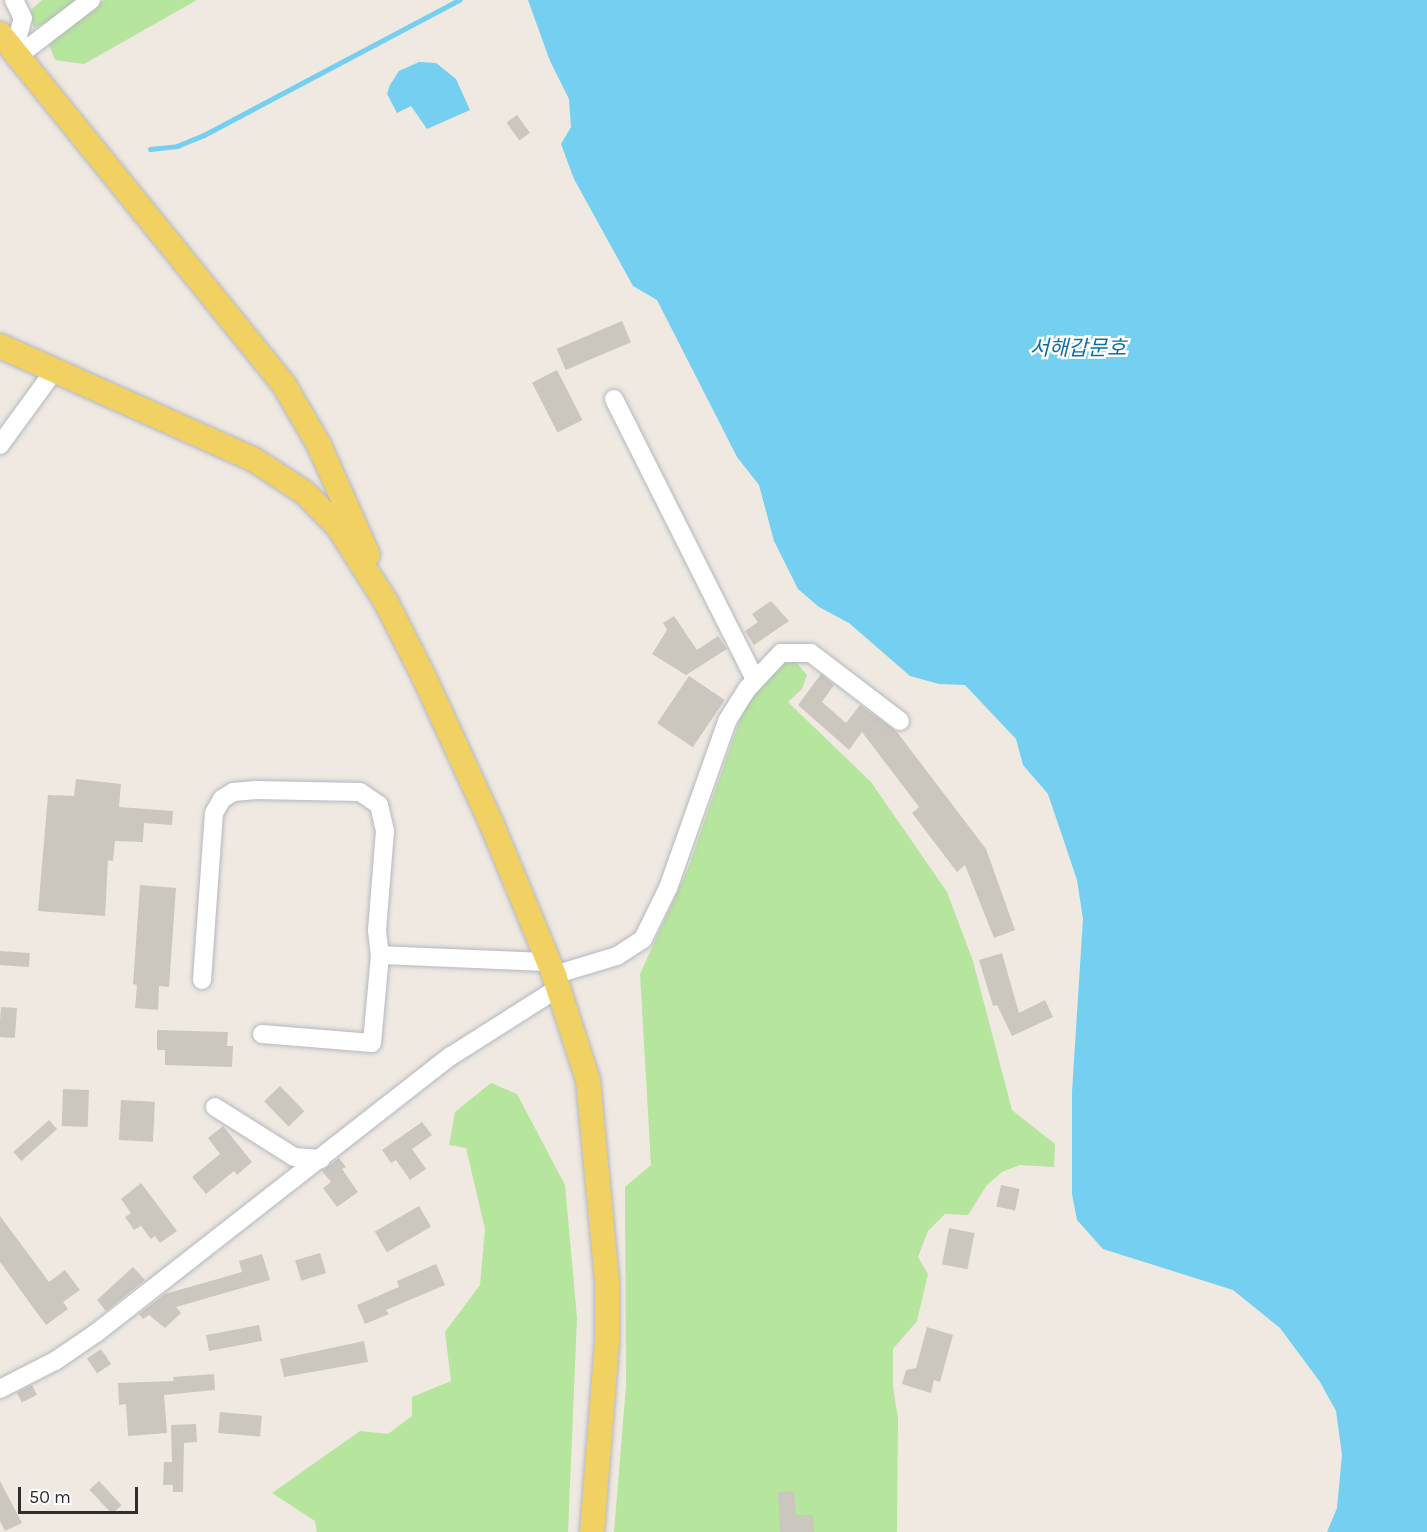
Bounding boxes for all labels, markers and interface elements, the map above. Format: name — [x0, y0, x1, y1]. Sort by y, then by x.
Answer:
water label: 서해갑문호 — [1030, 335, 1126, 361]
scale bar — [21, 1475, 141, 1513]
text: 50 m — [29, 1486, 71, 1508]

